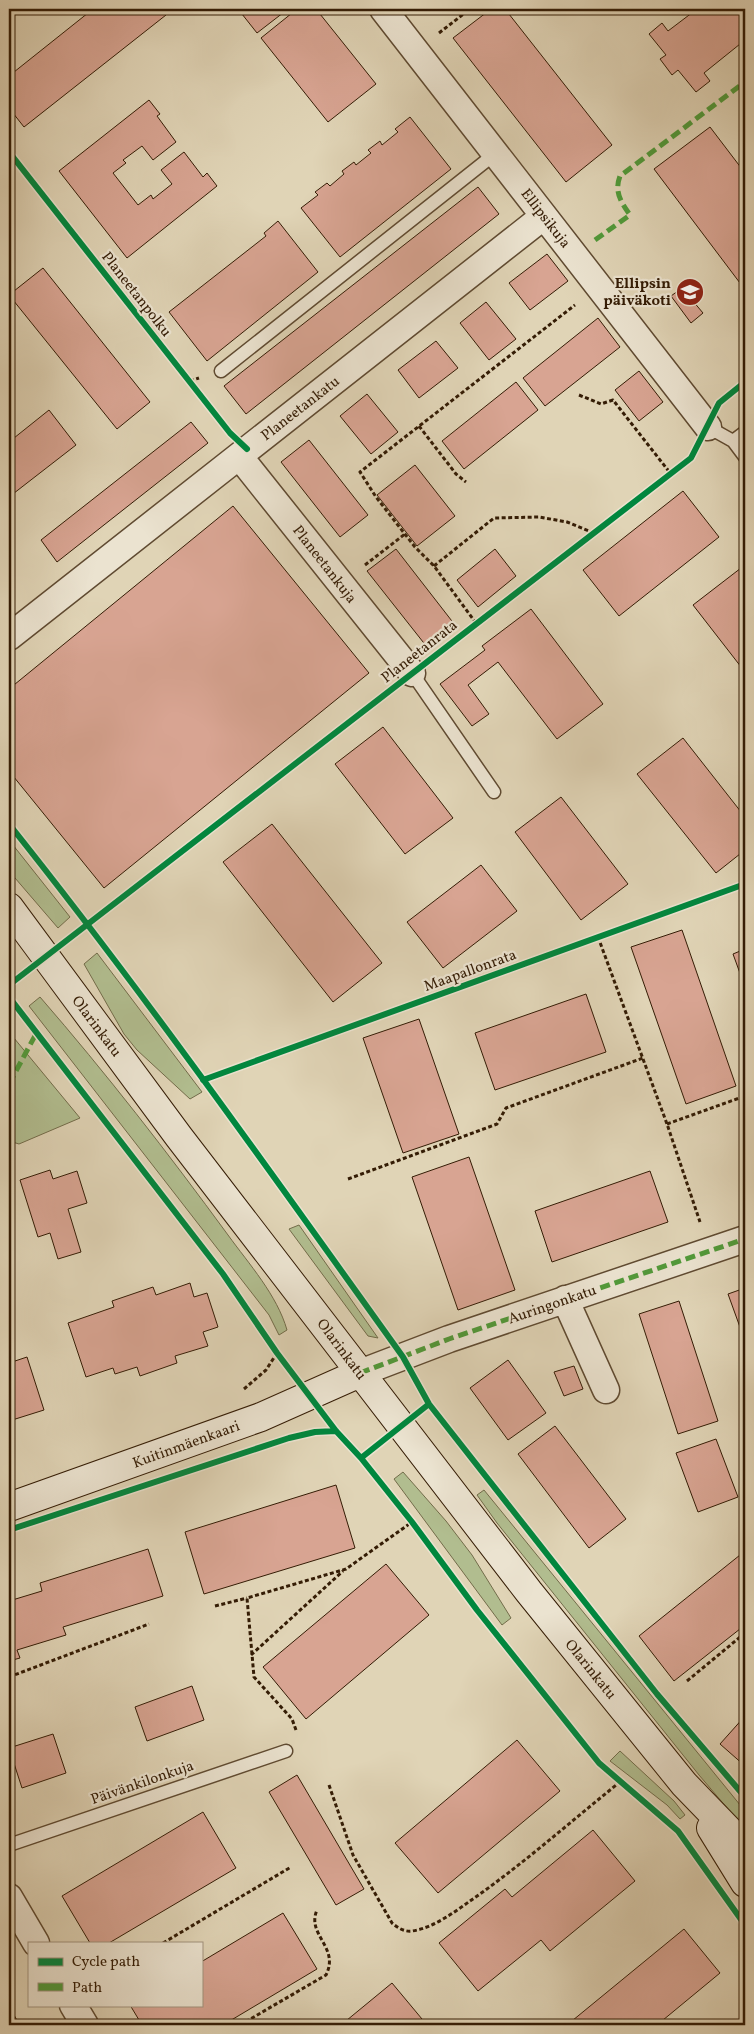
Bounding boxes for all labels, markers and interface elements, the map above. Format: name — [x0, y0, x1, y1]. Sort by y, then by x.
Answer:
street label: Ellipsikuja — [515, 185, 575, 253]
street label: Planeetanpolku — [96, 248, 176, 342]
place label: Ellipsin päiväkoti — [603, 274, 671, 312]
school or university icon: Ellipsin päiväkoti — [675, 277, 705, 307]
street label: Planeetankatu — [257, 372, 345, 447]
street label: Planeetankuja — [287, 521, 361, 608]
street label: Planeetanrata — [377, 616, 463, 689]
street label: Maapallonrata — [421, 945, 520, 998]
street label: Olarinkatu — [66, 992, 126, 1062]
street label: Auringonkatu — [505, 1280, 600, 1330]
street label: Olarinkatu — [311, 1315, 371, 1385]
street label: Kuitinmäenkaari — [130, 1416, 243, 1475]
street label: Olarinkatu — [559, 1635, 621, 1704]
street label: Päivänkilonkuja — [88, 1756, 197, 1811]
legend — [28, 1942, 202, 2006]
text: Cycle path — [72, 1952, 140, 1973]
text: Path — [72, 1978, 102, 1999]

